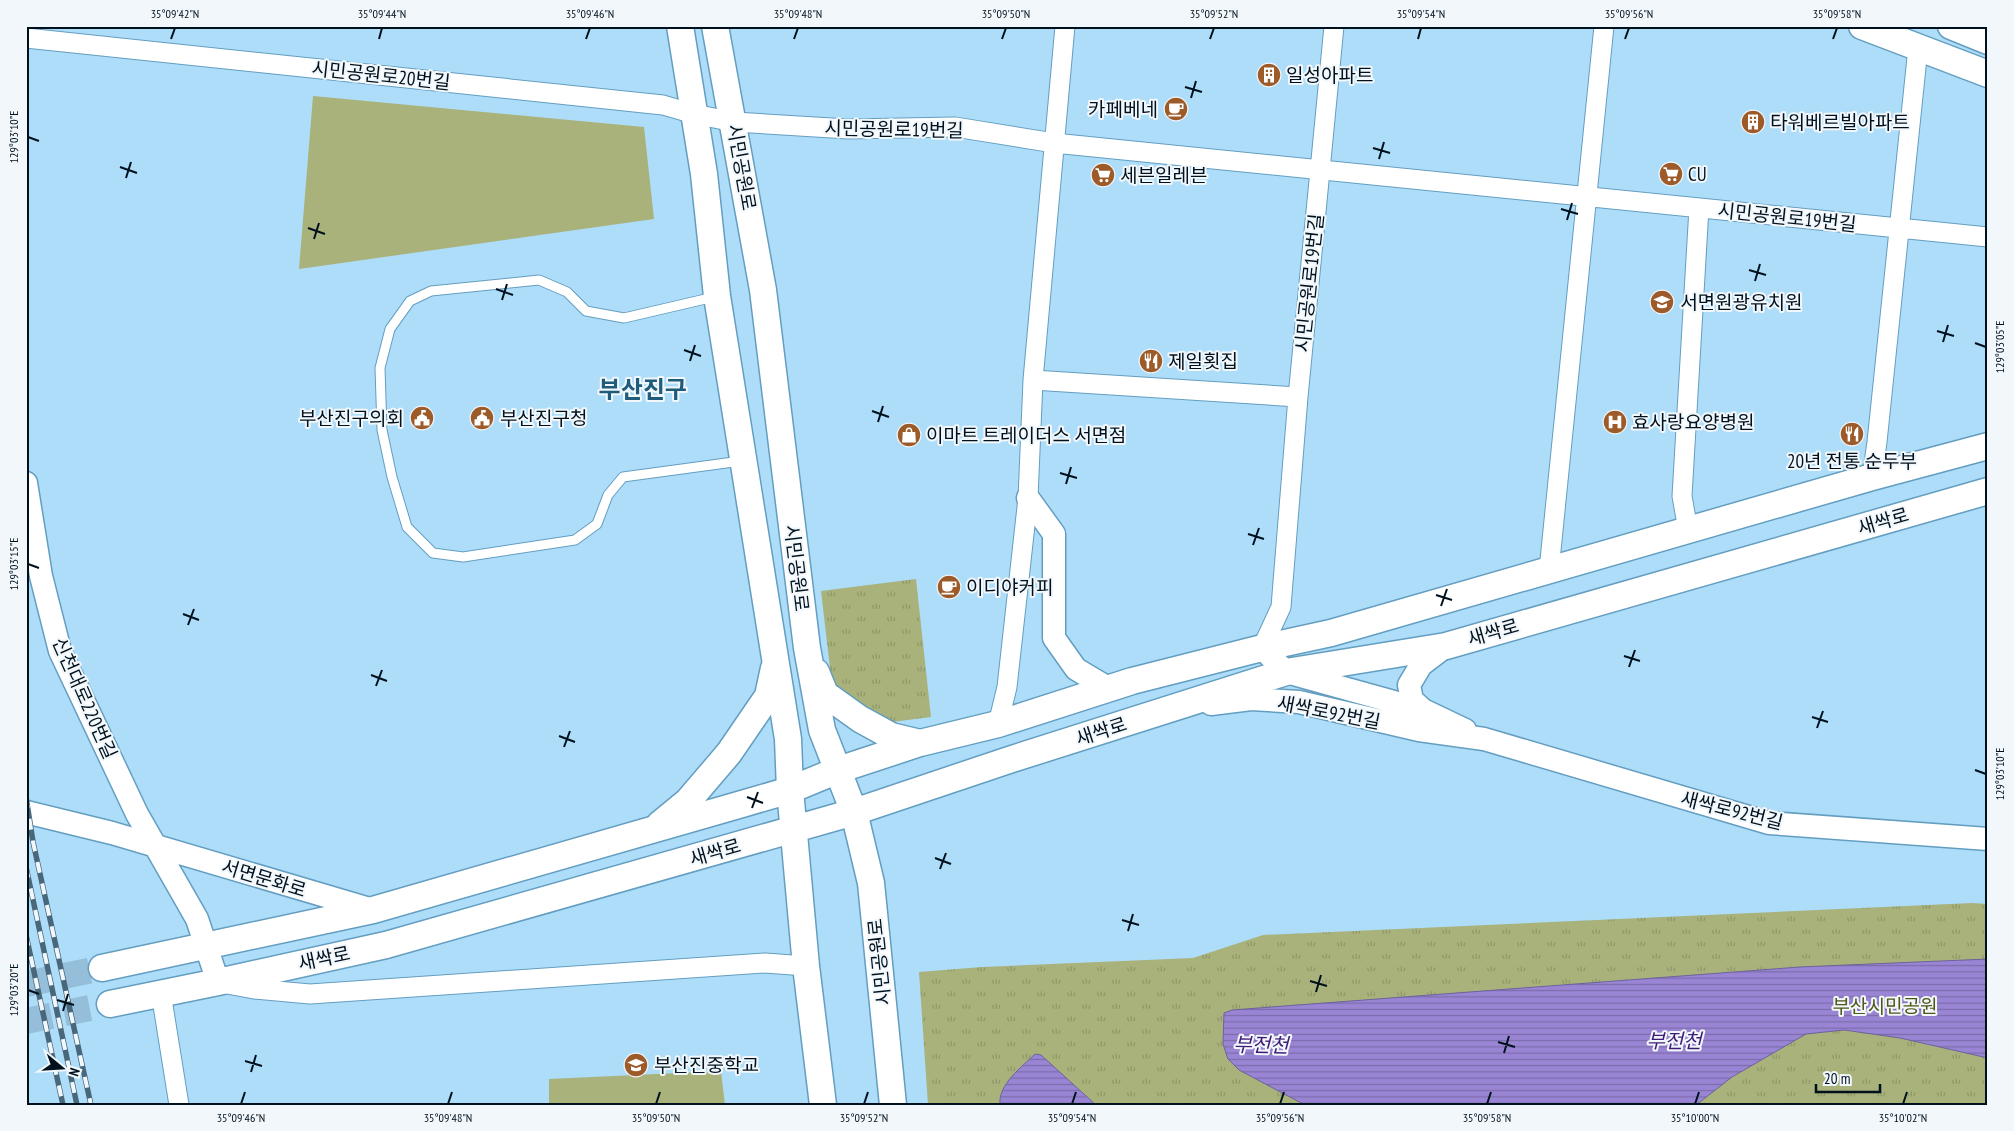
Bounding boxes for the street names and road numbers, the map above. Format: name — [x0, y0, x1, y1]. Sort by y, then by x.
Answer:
street label: 시민공원로20번길 — [310, 56, 452, 94]
street label: 시민공원로19번길 — [824, 116, 964, 142]
street label: 시민공원로 — [723, 122, 761, 212]
street label: 시민공원로19번길 — [1716, 198, 1858, 236]
street label: 시민공원로19번길 — [1290, 212, 1328, 354]
street label: 새싹로 — [1854, 502, 1912, 540]
street label: 시민공원로 — [780, 523, 814, 613]
street label: 새싹로 — [1464, 613, 1522, 651]
street label: 신천대로220번길 — [47, 633, 123, 763]
street label: 새싹로92번길 — [1275, 690, 1383, 734]
street label: 새싹로 — [1072, 711, 1130, 751]
street label: 새싹로92번길 — [1678, 786, 1786, 834]
street label: 새싹로 — [686, 833, 744, 871]
street label: 서면문화로 — [219, 854, 309, 902]
street label: 시민공원로 — [862, 917, 896, 1007]
street label: 새싹로 — [296, 941, 352, 975]

